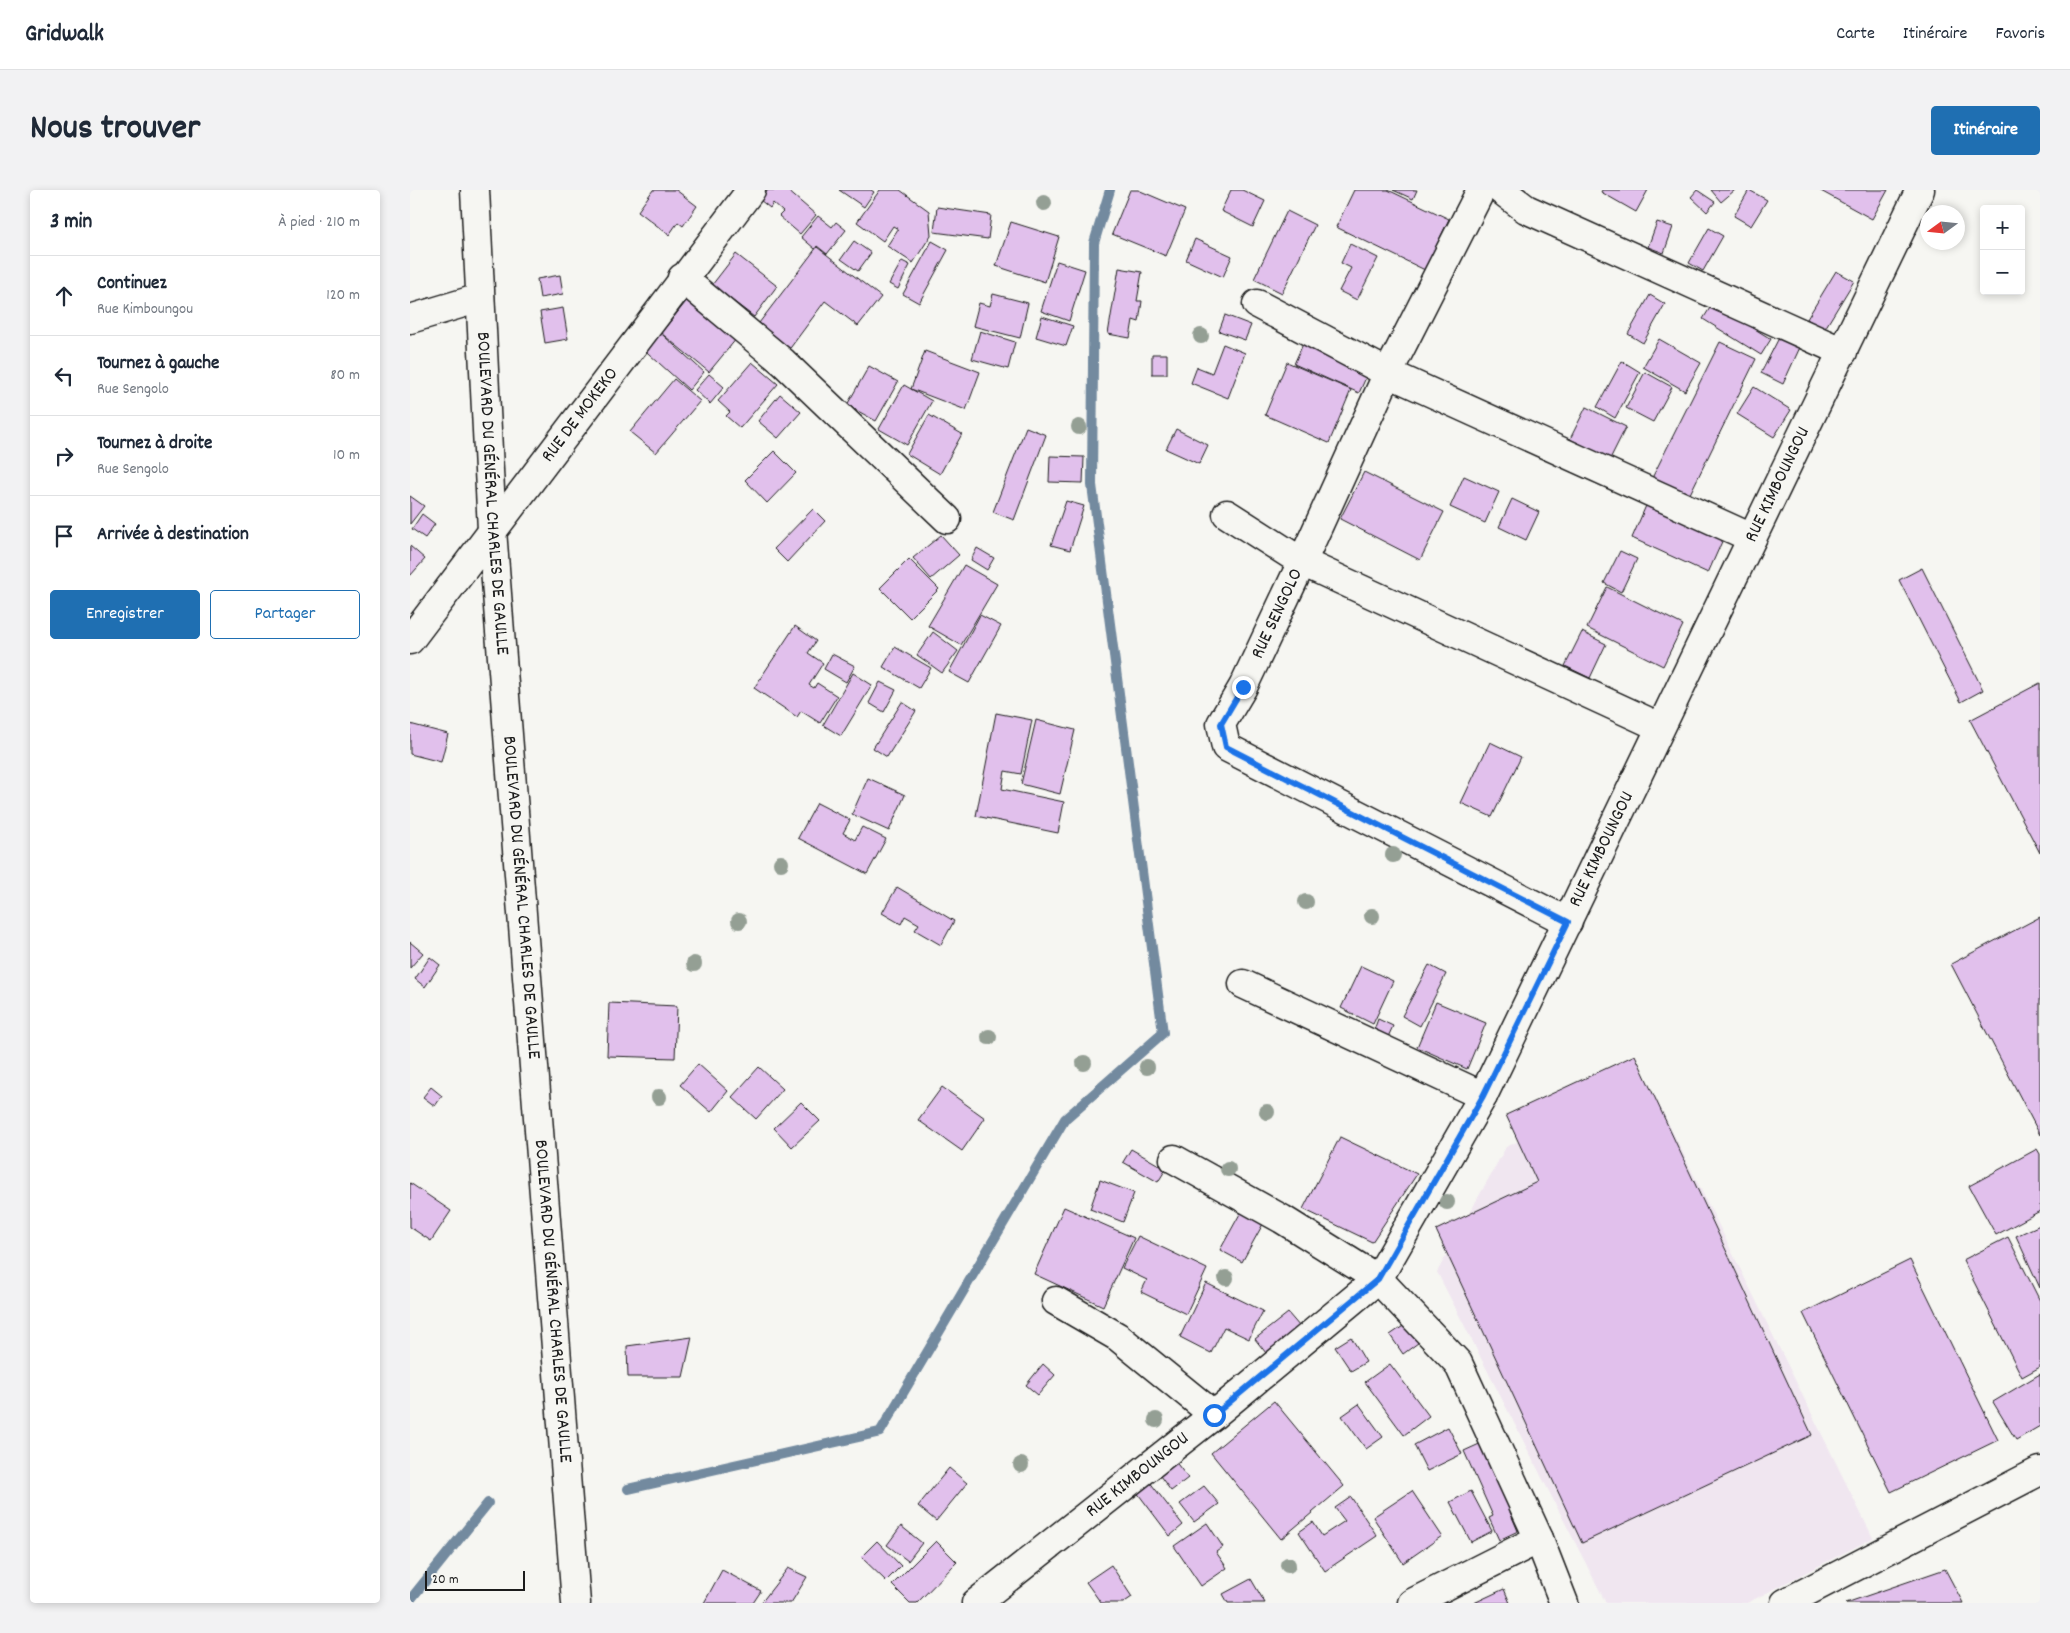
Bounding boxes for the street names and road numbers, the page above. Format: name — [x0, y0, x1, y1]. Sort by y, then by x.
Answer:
street label: BOULEVARD DU GÉNÉRAL CHARLES DE GAULLE — [469, 331, 515, 657]
street label: RUE DE MOKEKO — [535, 362, 625, 469]
street label: RUE KIMBOUNGOU — [1738, 422, 1817, 547]
street label: RUE SENGOLO — [1245, 564, 1311, 664]
street label: BOULEVARD DU GÉNÉRAL CHARLES DE GAULLE — [495, 735, 547, 1060]
street label: RUE KIMBOUNGOU — [1562, 787, 1641, 912]
street label: BOULEVARD DU GÉNÉRAL CHARLES DE GAULLE — [526, 1139, 579, 1464]
street label: RUE KIMBOUNGOU — [1080, 1426, 1195, 1525]

